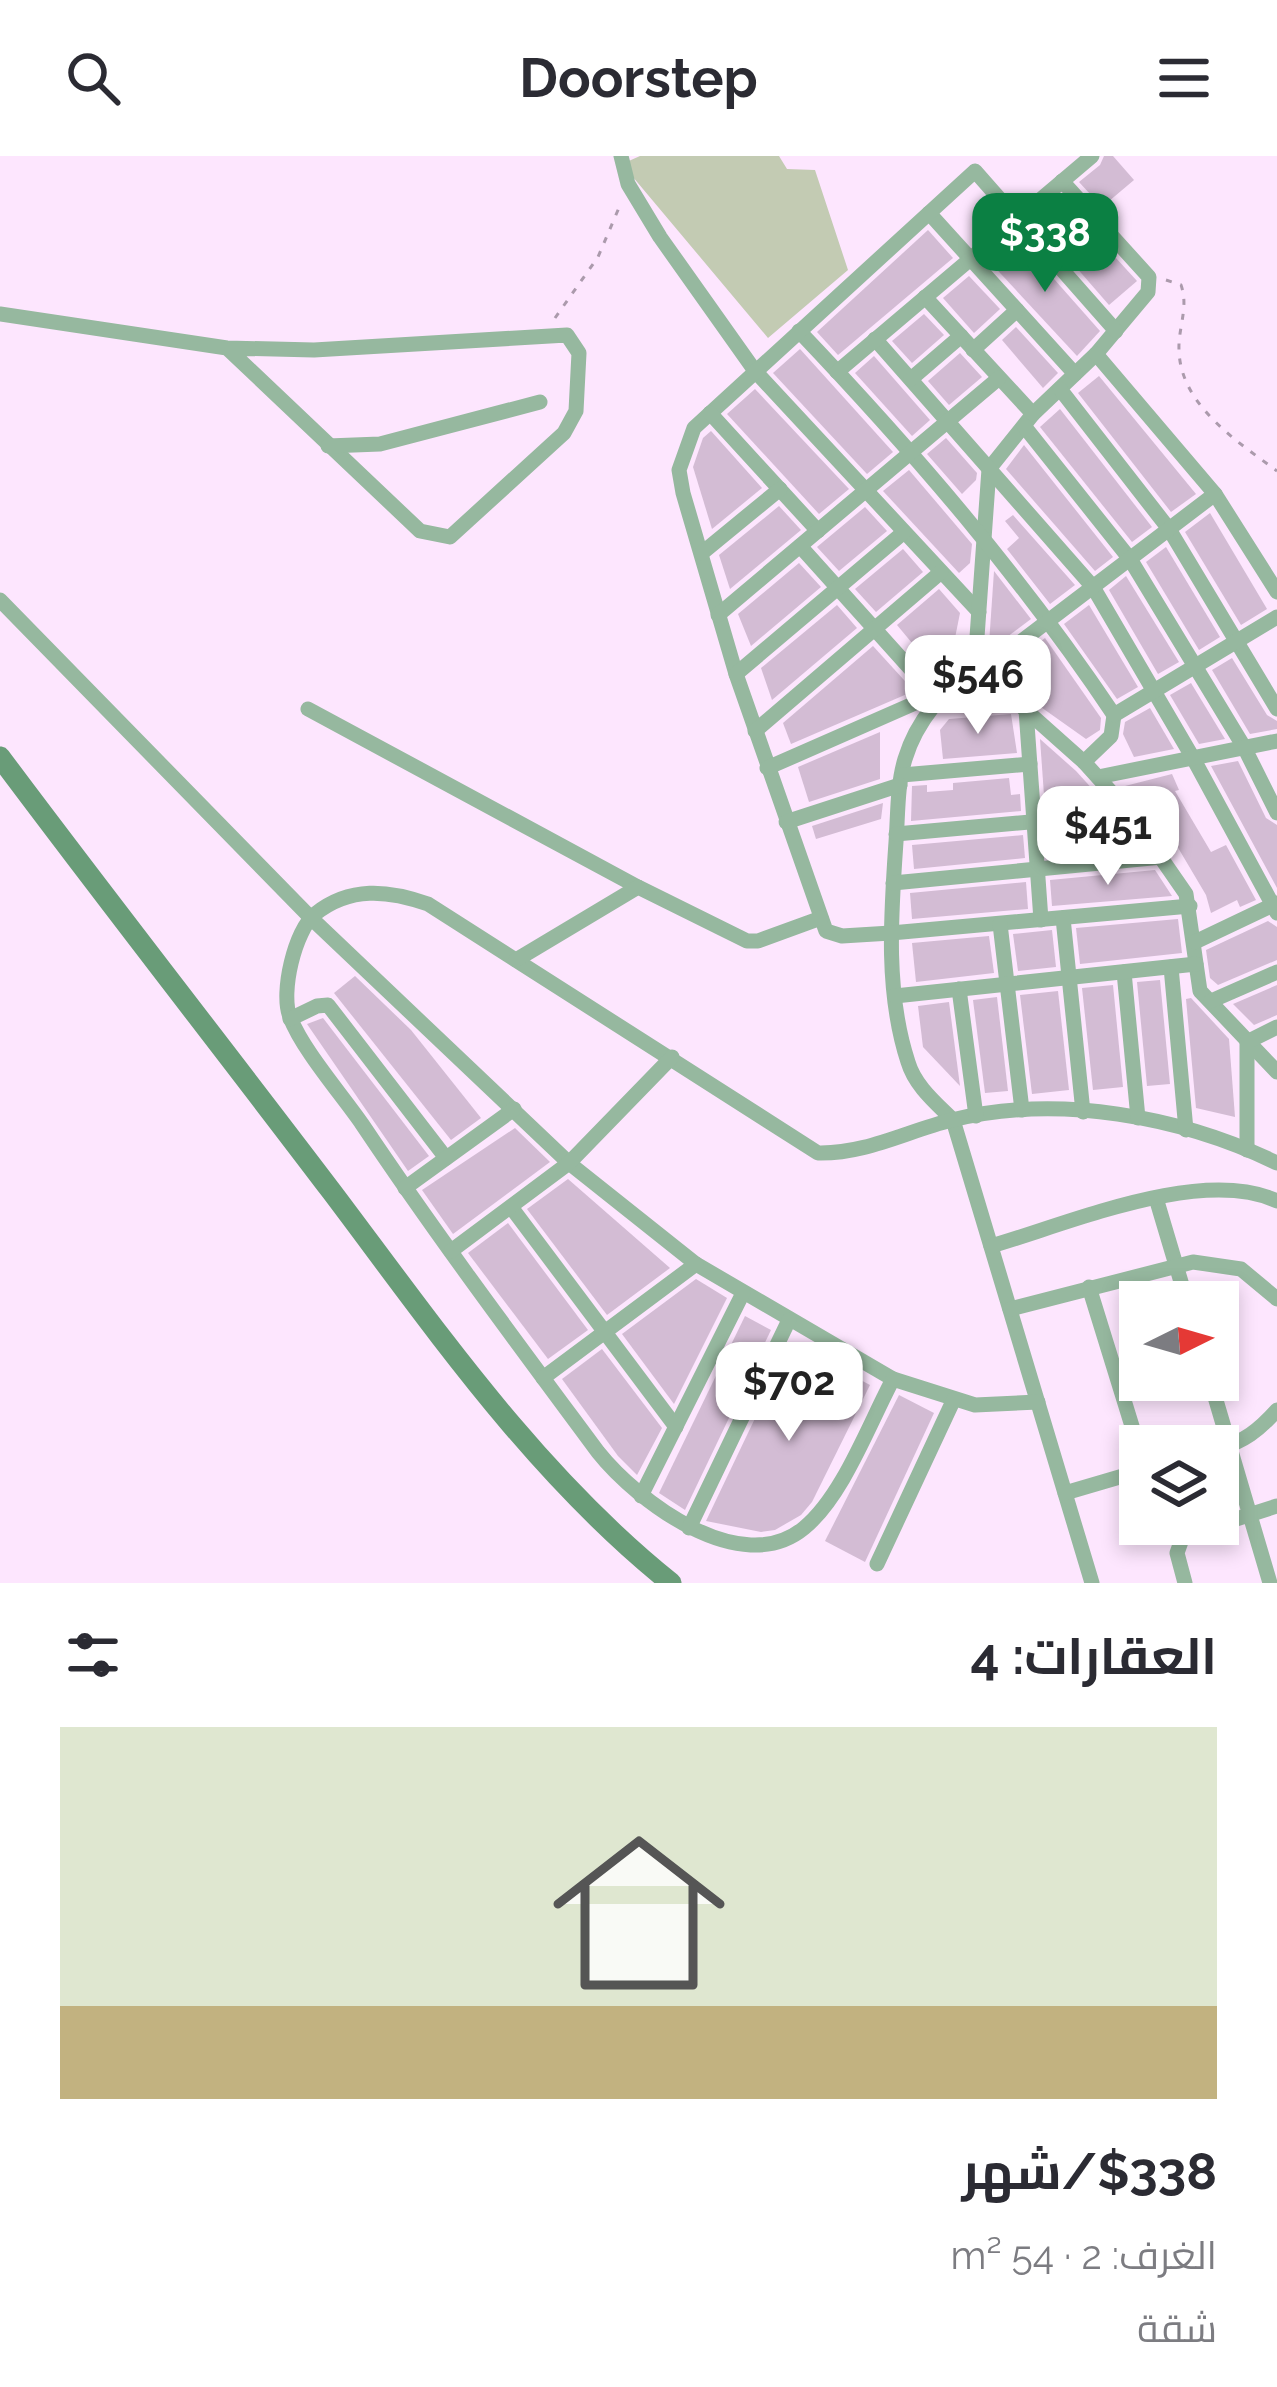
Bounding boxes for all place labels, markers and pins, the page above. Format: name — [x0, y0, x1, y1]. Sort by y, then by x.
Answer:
pin: $338 — [974, 193, 1116, 295]
pin: $546 — [907, 635, 1049, 737]
pin: $451 — [1037, 786, 1179, 888]
pin: $702 — [718, 1342, 860, 1444]

